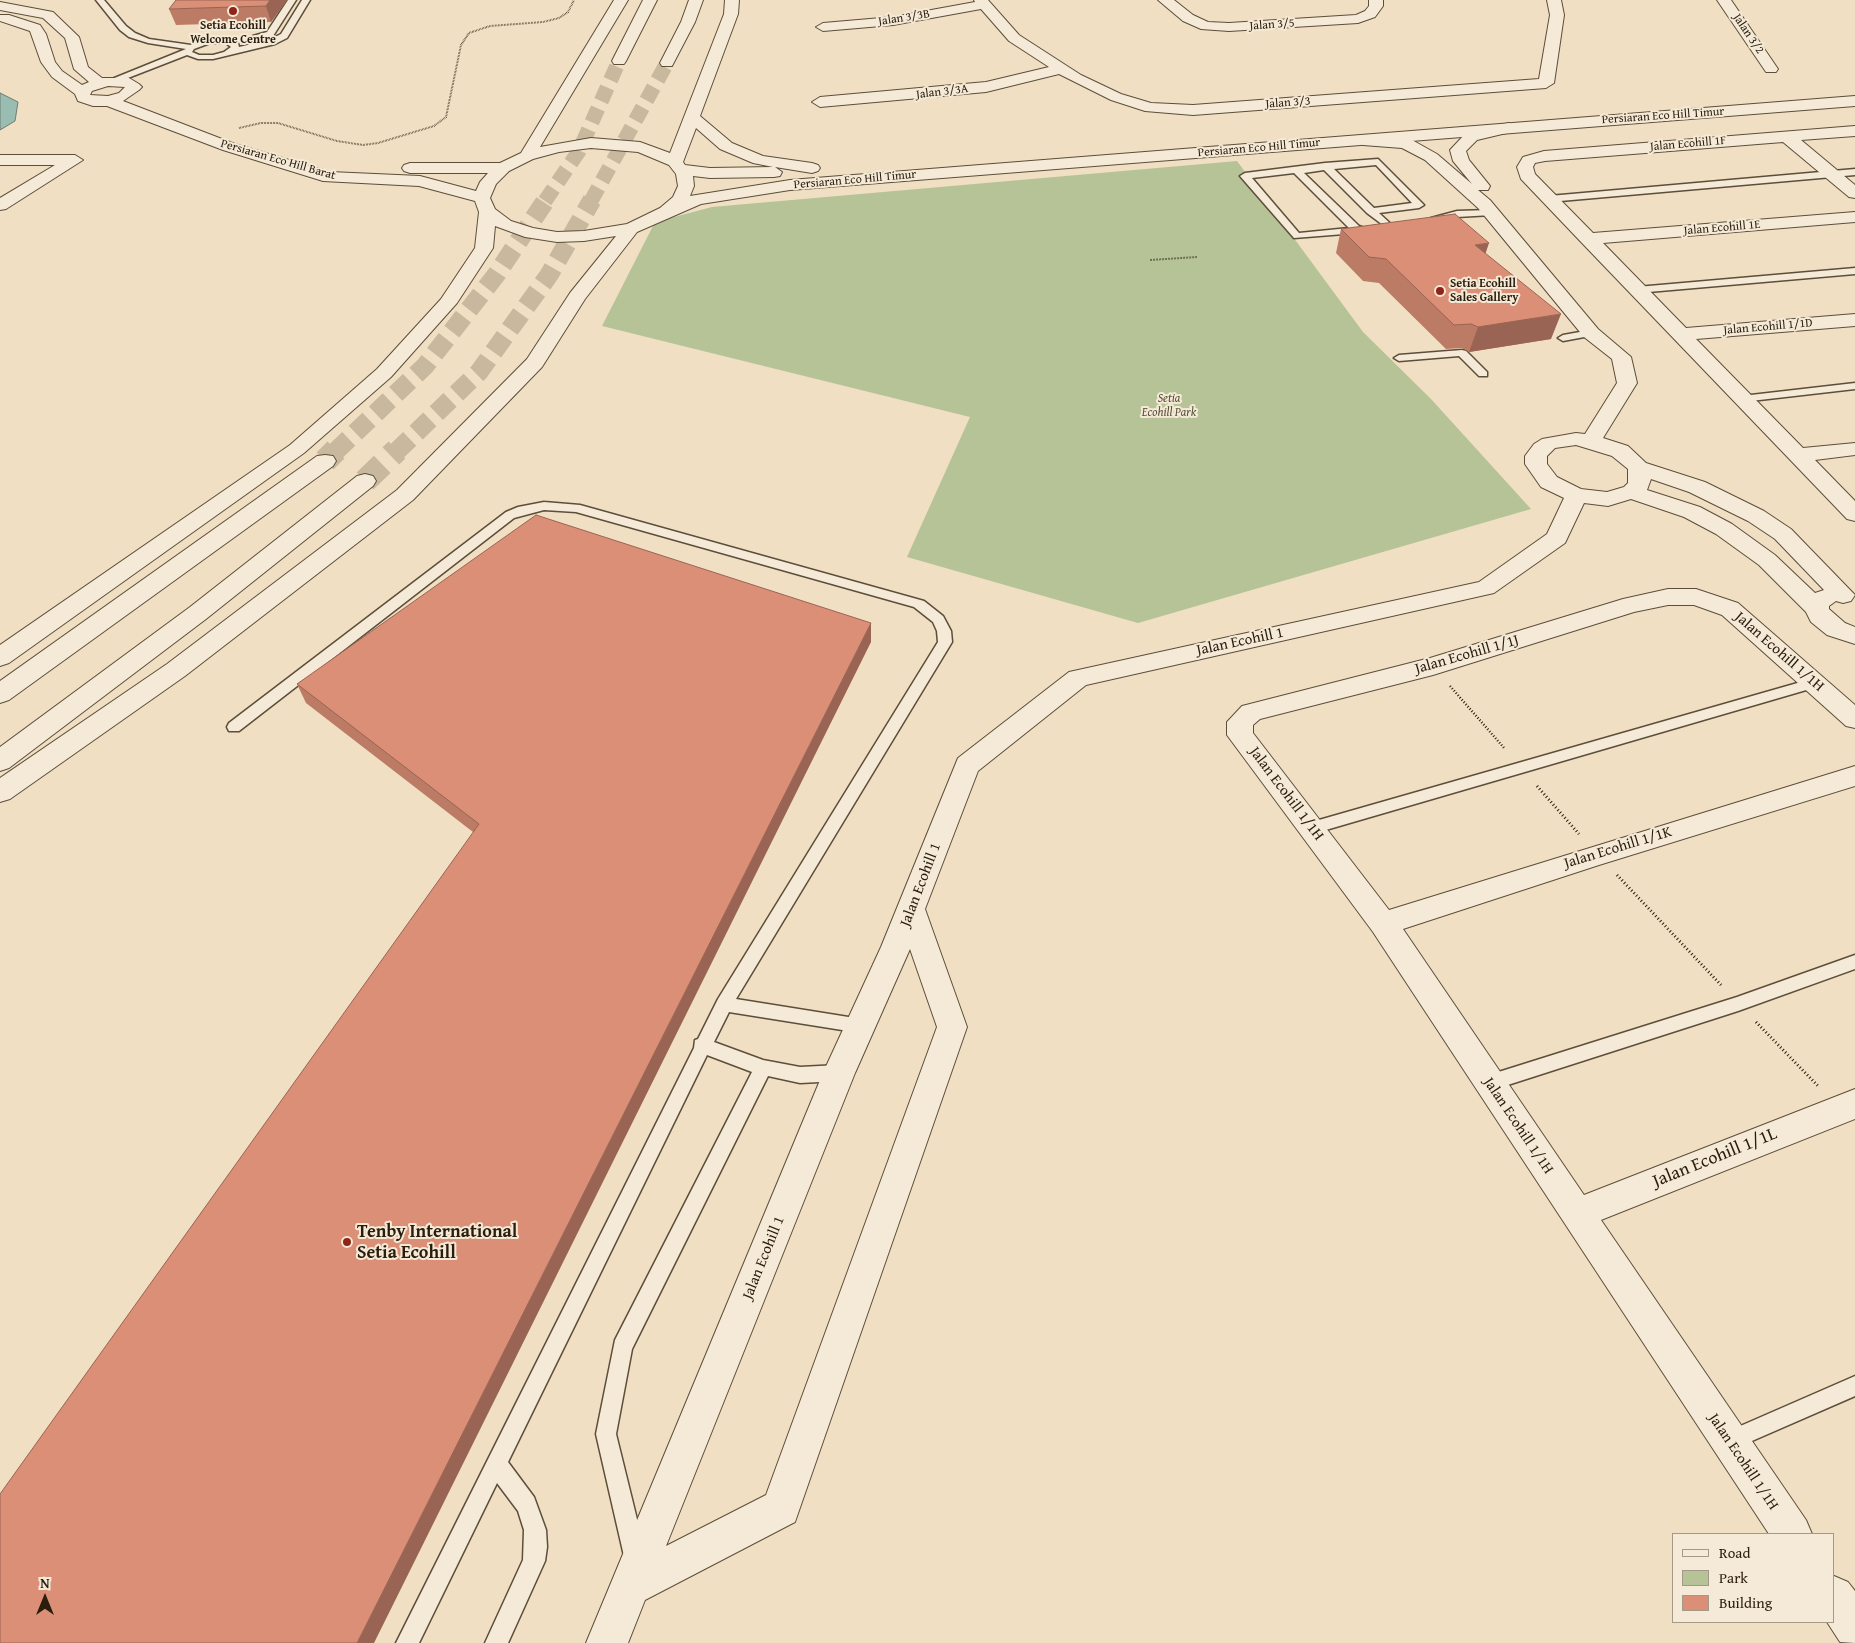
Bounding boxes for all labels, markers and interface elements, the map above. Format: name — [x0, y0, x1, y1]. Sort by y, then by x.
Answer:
marker: Setia Ecohill Welcome Centre — [227, 5, 239, 17]
street label: Jalan 3/3B — [877, 7, 931, 29]
street label: Jalan 3/2 — [1729, 11, 1767, 57]
street label: Jalan 3/5 — [1249, 16, 1295, 34]
place label: Setia Ecohill Welcome Centre — [190, 19, 276, 47]
street label: Jalan 3/3A — [915, 82, 969, 102]
street label: Jalan 3/3 — [1265, 94, 1311, 112]
street label: Persiaran Eco Hill Timur — [1601, 105, 1725, 127]
street label: Jalan Ecohill 1F — [1649, 133, 1727, 155]
street label: Persiaran Eco Hill Timur — [1197, 135, 1321, 161]
street label: Persiaran Eco Hill Barat — [219, 137, 337, 183]
street label: Persiaran Eco Hill Timur — [793, 167, 917, 193]
street label: Jalan Ecohill 1E — [1683, 217, 1761, 239]
place label: Setia Ecohill Sales Gallery — [1450, 277, 1518, 305]
marker: Setia Ecohill Sales Gallery — [1434, 285, 1446, 297]
street label: Jalan Ecohill 1/1D — [1723, 316, 1813, 338]
park label: Setia Ecohill Park — [1142, 392, 1196, 420]
street label: Jalan Ecohill 1/1H — [1731, 608, 1827, 696]
street label: Jalan Ecohill 1 — [1195, 624, 1285, 660]
street label: Jalan Ecohill 1/1J — [1413, 632, 1521, 678]
street label: Jalan Ecohill 1/1H — [1245, 744, 1327, 844]
street label: Jalan Ecohill 1/1K — [1562, 823, 1674, 873]
street label: Jalan Ecohill 1 — [897, 841, 945, 929]
street label: Jalan Ecohill 1/1H — [1479, 1074, 1557, 1178]
street label: Jalan Ecohill 1/1L — [1650, 1123, 1780, 1193]
street label: Jalan Ecohill 1 — [739, 1214, 789, 1302]
place label: Tenby International Setia Ecohill — [357, 1221, 517, 1264]
marker: Tenby International Setia Ecohill — [341, 1236, 353, 1248]
street label: Jalan Ecohill 1/1H — [1704, 1410, 1782, 1514]
legend — [1672, 1533, 1835, 1623]
text: Road — [1719, 1542, 1750, 1563]
text: Park — [1719, 1567, 1748, 1588]
north arrow — [20, 1573, 70, 1623]
text: N — [40, 1573, 50, 1593]
text: Building — [1719, 1592, 1772, 1613]

